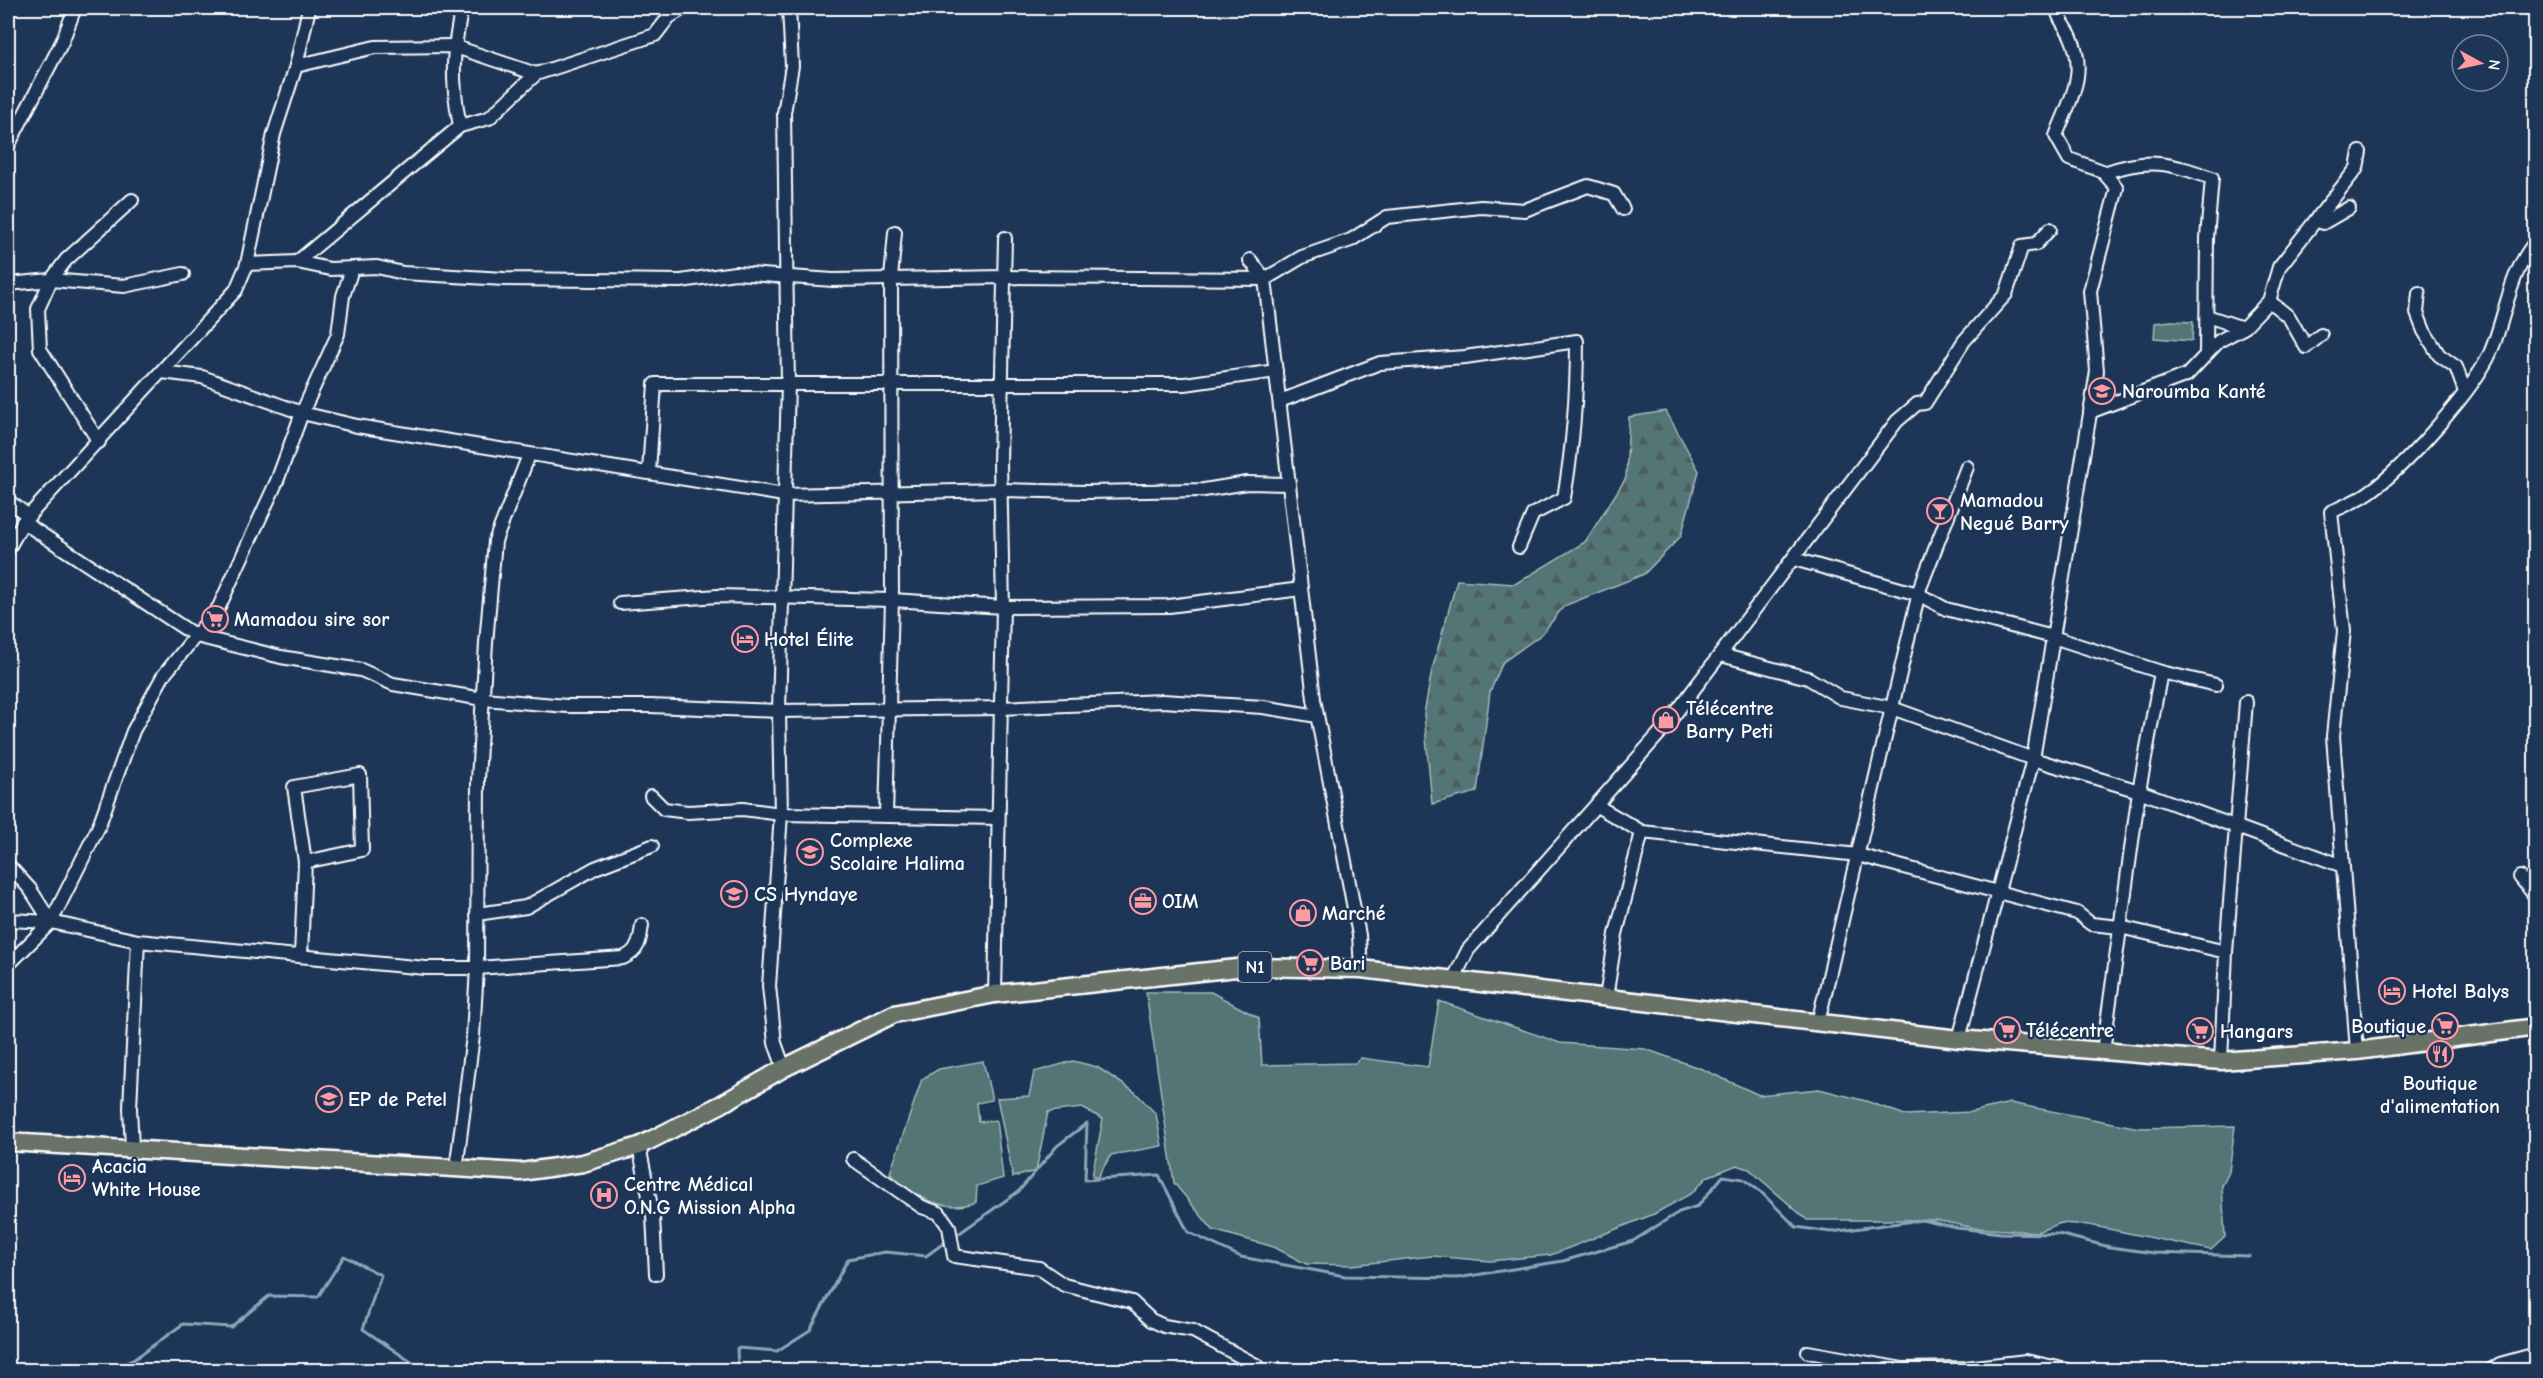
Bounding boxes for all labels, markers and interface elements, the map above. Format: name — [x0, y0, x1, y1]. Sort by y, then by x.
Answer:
north arrow — [2450, 33, 2510, 93]
text: N — [2484, 59, 2504, 71]
school or university icon: Naroumba Kanté — [2087, 376, 2117, 406]
place label: Naroumba Kanté — [2122, 380, 2266, 403]
place label: Mamadou Negué Barry — [1960, 489, 2070, 535]
bar icon: Mamadou Negué Barry — [1925, 496, 1955, 526]
supermarket icon: Mamadou sire sor — [200, 604, 230, 634]
place label: Mamadou sire sor — [234, 608, 389, 631]
hotel icon: Hotel Élite — [730, 624, 760, 654]
place label: Hotel Élite — [764, 627, 854, 651]
place label: Télécentre Barry Peti — [1686, 697, 1774, 743]
shop icon: Télécentre Barry Peti — [1651, 705, 1681, 735]
place label: Complexe Scolaire Halima — [830, 829, 965, 875]
school or university icon: Complexe Scolaire Halima — [795, 837, 825, 867]
school or university icon: CS Hyndaye — [719, 879, 749, 909]
place label: CS Hyndaye — [754, 883, 858, 906]
office icon: OIM — [1128, 886, 1158, 916]
place label: OIM — [1162, 890, 1198, 913]
shop icon: Marché — [1288, 898, 1318, 928]
place label: Marché — [1322, 902, 1386, 925]
supermarket icon: Bari — [1295, 948, 1325, 978]
road number: N1 — [1238, 952, 1272, 982]
place label: Bari — [1330, 952, 1365, 975]
hotel icon: Hotel Balys — [2377, 976, 2407, 1006]
place label: Hotel Balys — [2412, 980, 2509, 1003]
supermarket icon: Boutique — [2430, 1011, 2460, 1041]
supermarket icon: Télécentre — [1992, 1015, 2022, 1045]
place label: Boutique — [2351, 1015, 2426, 1038]
supermarket icon: Hangars — [2185, 1016, 2215, 1046]
place label: Télécentre — [2026, 1019, 2114, 1042]
place label: Hangars — [2220, 1020, 2293, 1043]
restaurant icon: Boutique d'alimentation — [2425, 1039, 2455, 1069]
place label: Boutique d'alimentation — [2380, 1072, 2500, 1118]
school or university icon: EP de Petel — [314, 1084, 344, 1114]
place label: EP de Petel — [348, 1088, 447, 1111]
place label: Acacia White House — [92, 1155, 201, 1201]
hotel icon: Acacia White House — [57, 1163, 87, 1193]
place label: Centre Médical O.N.G Mission Alpha — [624, 1173, 796, 1219]
hospital icon: Centre Médical O.N.G Mission Alpha — [589, 1180, 619, 1210]

